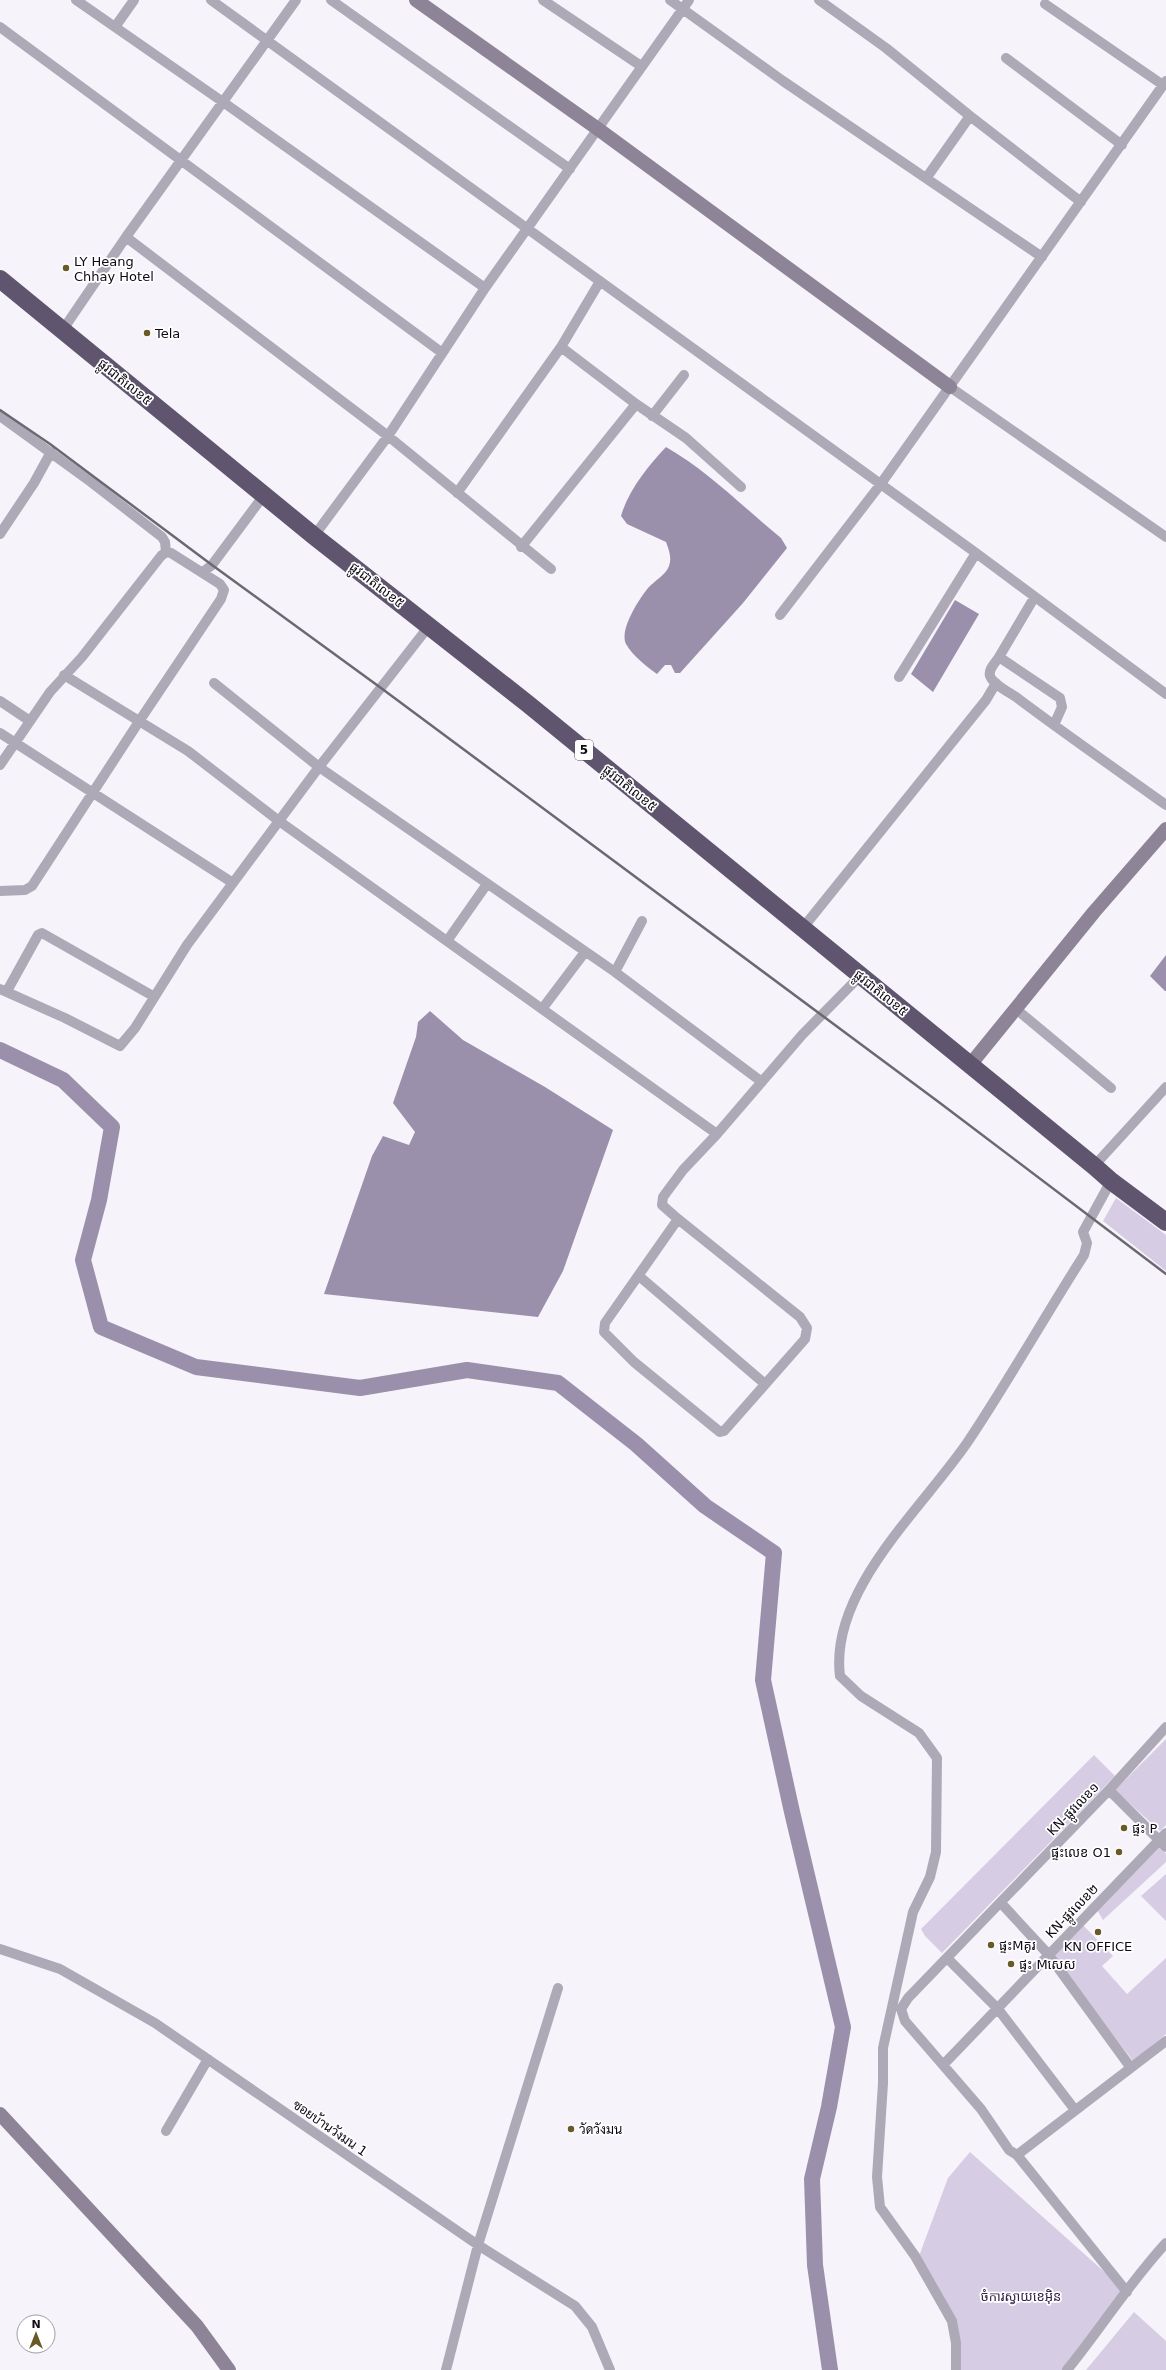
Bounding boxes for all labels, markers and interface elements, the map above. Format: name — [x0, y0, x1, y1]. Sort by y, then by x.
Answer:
place label: LY Heang Chhay Hotel — [74, 254, 154, 284]
marker: LY Heang Chhay Hotel — [61, 263, 71, 273]
place label: Tela — [154, 326, 180, 341]
marker: Tela — [142, 328, 152, 338]
street label: ផ្លូវជាតិលេខ៥ — [93, 356, 155, 411]
street label: ផ្លូវជាតិលេខ៥ — [344, 559, 407, 614]
road number: 5 — [575, 740, 593, 760]
street label: ផ្លូវជាតិលេខ៥ — [598, 762, 660, 817]
street label: ផ្លូវជាតិលេខ៥ — [849, 967, 911, 1022]
street label: KN-ផ្លូវលេខ១ — [1044, 1779, 1105, 1841]
place label: ផ្ទះ P — [1132, 1821, 1157, 1837]
marker: ផ្ទះ P — [1119, 1823, 1129, 1833]
place label: ផ្ទះលេខ O1 — [1051, 1845, 1111, 1861]
marker: ផ្ទះលេខ O1 — [1114, 1847, 1124, 1857]
street label: KN-ផ្លូវលេខ២ — [1043, 1881, 1104, 1944]
marker: KN OFFICE — [1093, 1927, 1103, 1937]
place label: ផ្ទះMគូរ — [999, 1938, 1036, 1954]
place label: KN OFFICE — [1064, 1939, 1132, 1954]
marker: ផ្ទះMគូរ — [986, 1940, 996, 1950]
place label: ផ្ទះ Mសេស — [1019, 1957, 1076, 1973]
marker: ផ្ទះ Mសេស — [1006, 1959, 1016, 1969]
street label: ซอยบ้านวังมน 1 — [290, 2095, 371, 2159]
place label: วัดวังมน — [579, 2122, 622, 2137]
marker: วัดวังมน — [566, 2124, 576, 2134]
park label: ចំការស្វាយខេអ៊ិន — [981, 2289, 1061, 2305]
north arrow — [16, 2314, 56, 2354]
text: N — [31, 2318, 41, 2331]

